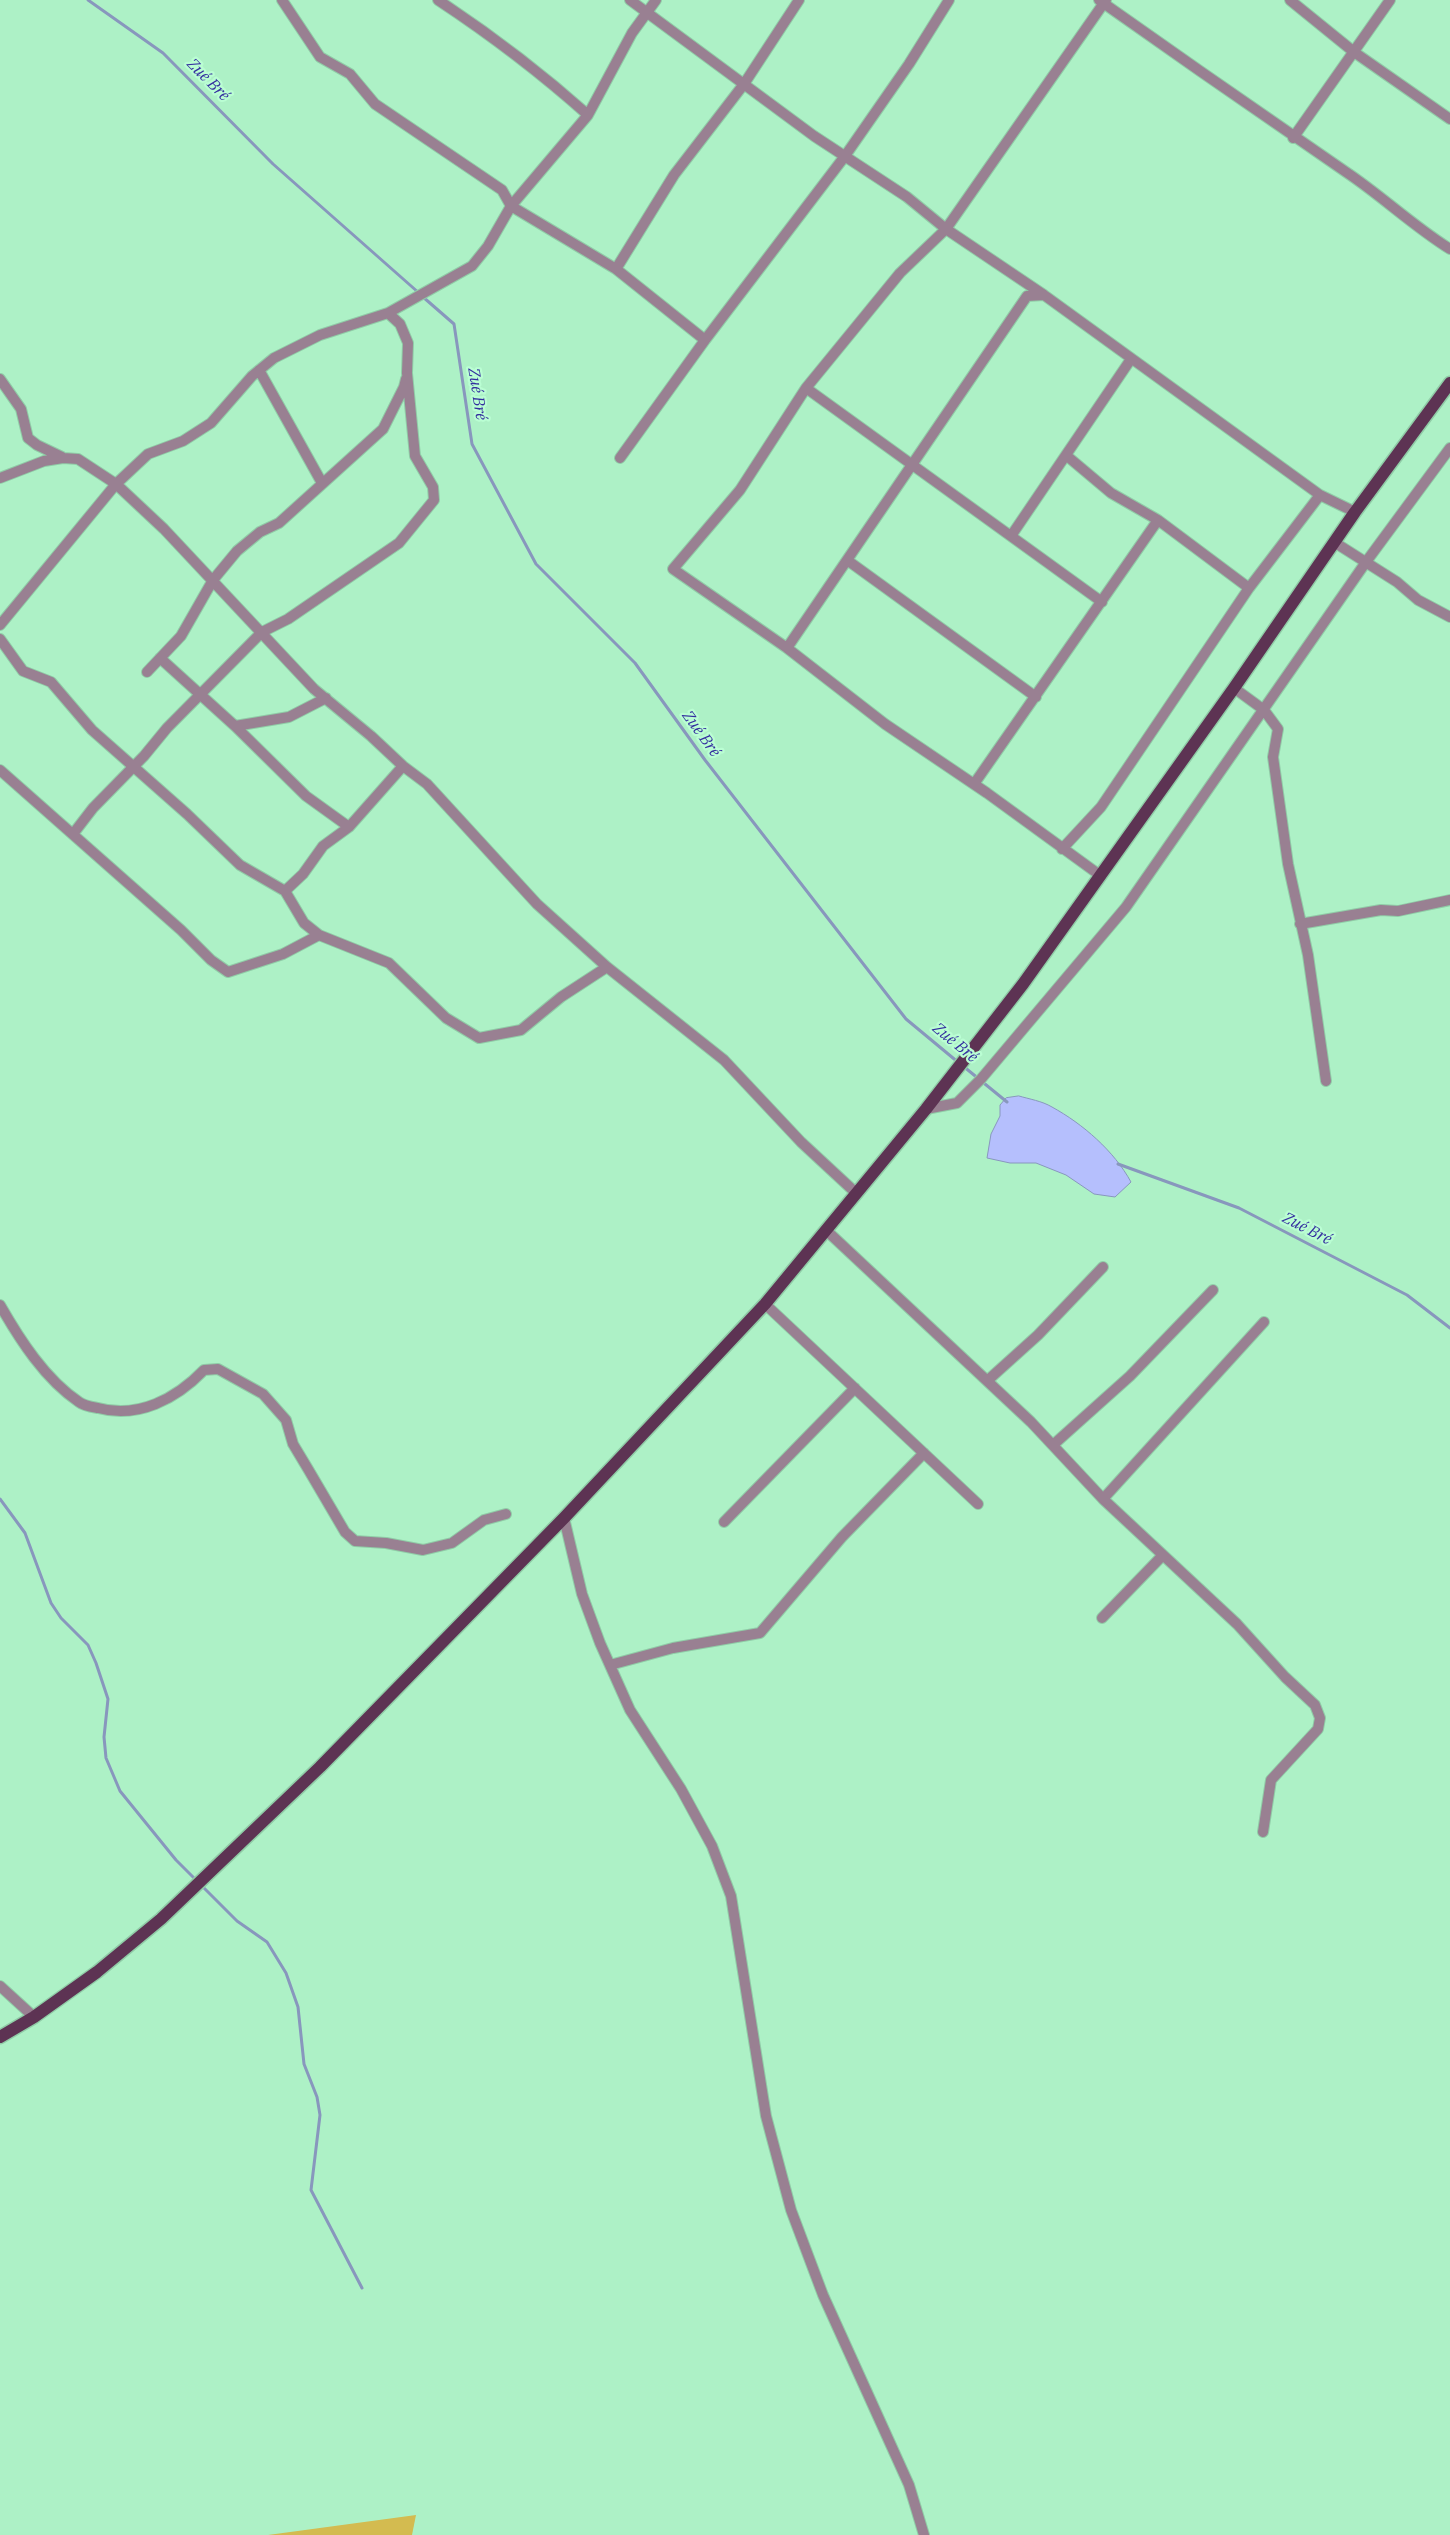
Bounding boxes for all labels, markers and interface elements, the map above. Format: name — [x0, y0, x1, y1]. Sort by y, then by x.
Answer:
water label: Zué Bré — [183, 55, 233, 105]
water label: Zué Bré — [463, 367, 491, 421]
water label: Zué Bré — [678, 707, 724, 761]
water label: Zué Bré — [929, 1019, 981, 1067]
water label: Zué Bré — [1279, 1209, 1335, 1249]

